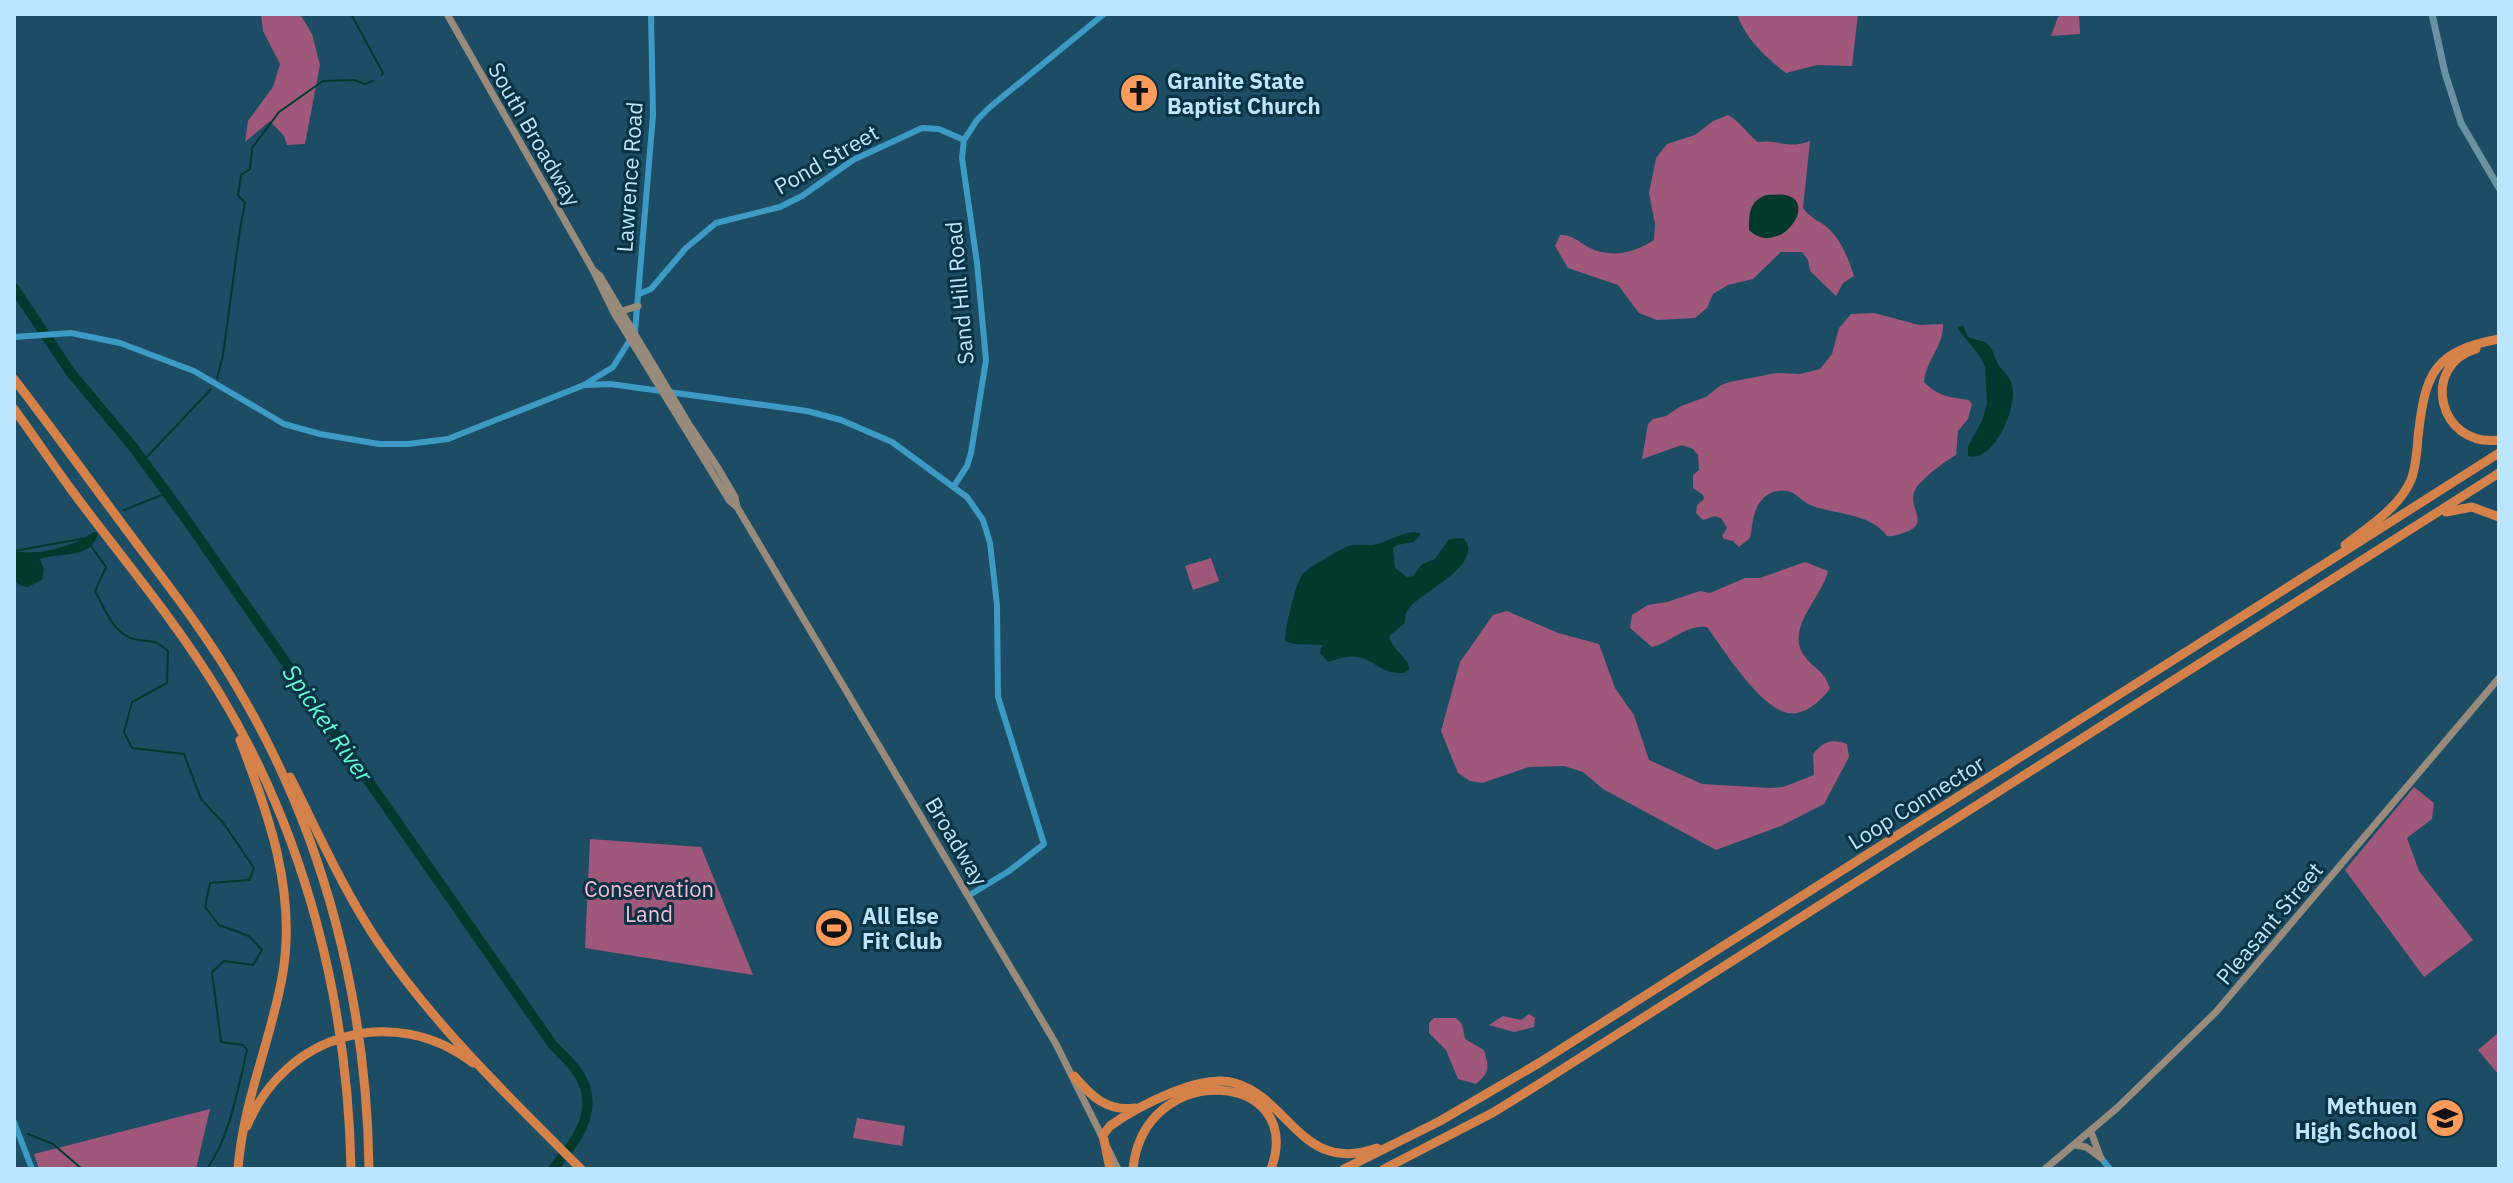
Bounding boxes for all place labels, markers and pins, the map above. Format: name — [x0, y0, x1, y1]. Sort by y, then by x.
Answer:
place label: Granite State Baptist Church — [1167, 66, 1321, 120]
church icon: Granite State Baptist Church — [1118, 72, 1160, 114]
place label: All Else Fit Club — [862, 901, 942, 955]
sports icon: All Else Fit Club — [813, 907, 855, 949]
place label: Methuen High School — [2295, 1091, 2417, 1145]
school or university icon: Methuen High School — [2424, 1097, 2466, 1139]

